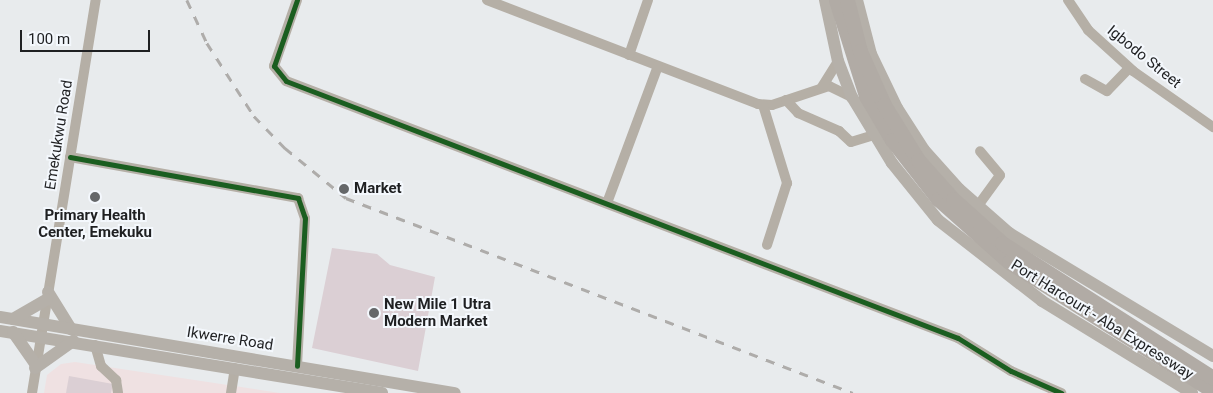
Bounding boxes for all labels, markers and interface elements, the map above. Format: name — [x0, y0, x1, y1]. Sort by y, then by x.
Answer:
scale bar — [22, 20, 152, 52]
street label: Igbodo Street — [1103, 22, 1185, 92]
text: 100 m — [28, 30, 70, 48]
street label: Emekukwu Road — [41, 79, 77, 191]
place label: Market — [354, 180, 402, 198]
marker: Market — [338, 183, 350, 195]
marker: Primary Health Center, Emekuku — [88, 190, 102, 204]
place label: Primary Health Center, Emekuku — [38, 206, 152, 241]
street label: Port Harcourt - Aba Expressway — [1007, 256, 1197, 384]
place label: New Mile 1 Utra Modern Market — [384, 295, 491, 330]
marker: New Mile 1 Utra Modern Market — [368, 307, 380, 319]
street label: Ikwerre Road — [186, 323, 274, 355]

